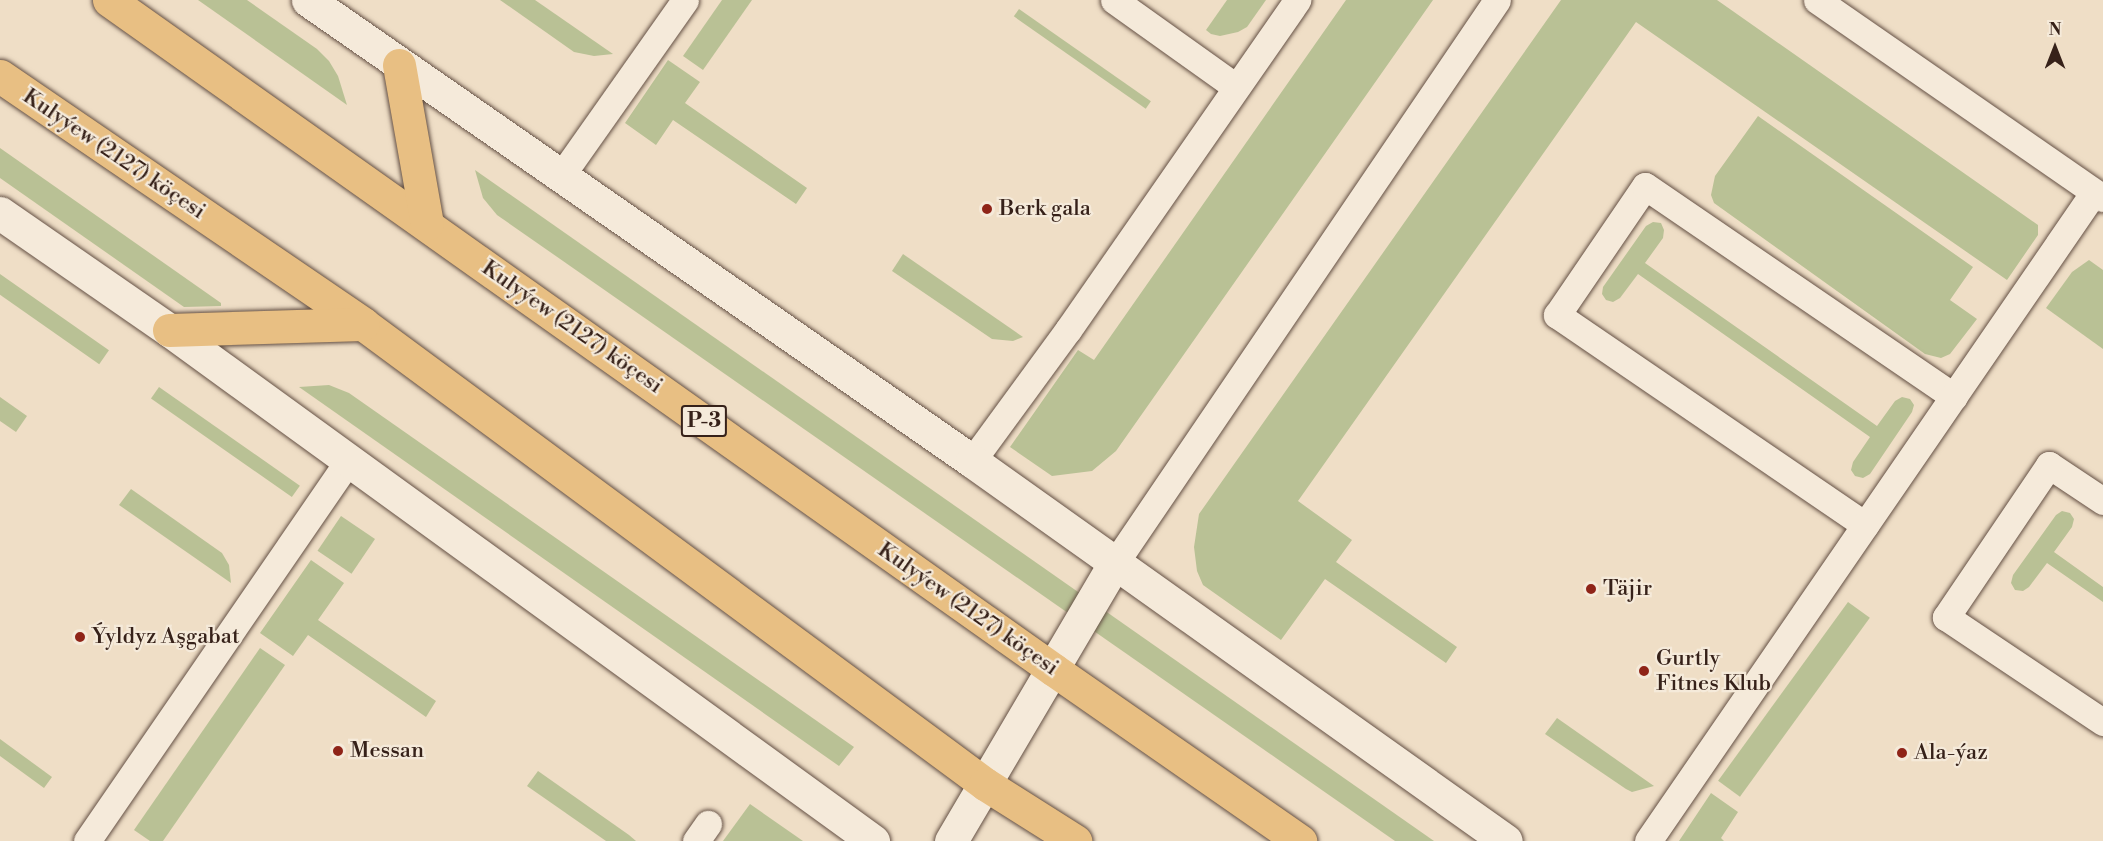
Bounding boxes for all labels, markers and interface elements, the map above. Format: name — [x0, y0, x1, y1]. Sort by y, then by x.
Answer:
north arrow — [2025, 18, 2085, 78]
text: N — [2049, 20, 2061, 40]
street label: Kulyýew (2127) köçesi — [18, 83, 210, 225]
place label: Berk gala — [999, 196, 1091, 222]
marker: Berk gala — [980, 202, 994, 216]
street label: Kulyýew (2127) köçesi — [477, 255, 667, 399]
road number: P-3 — [680, 403, 728, 439]
street label: Kulyýew (2127) köçesi — [873, 537, 1063, 681]
place label: Täjir — [1603, 576, 1652, 602]
marker: Täjir — [1584, 582, 1598, 596]
place label: Ýyldyz Aşgabat — [92, 624, 240, 650]
marker: Ýyldyz Aşgabat — [73, 630, 87, 644]
place label: Gurtly Fitnes Klub — [1656, 645, 1771, 696]
marker: Gurtly Fitnes Klub — [1637, 664, 1651, 678]
place label: Messan — [350, 738, 424, 764]
place label: Ala-ýaz — [1914, 740, 1988, 766]
marker: Messan — [331, 744, 345, 758]
marker: Ala-ýaz — [1895, 746, 1909, 760]

